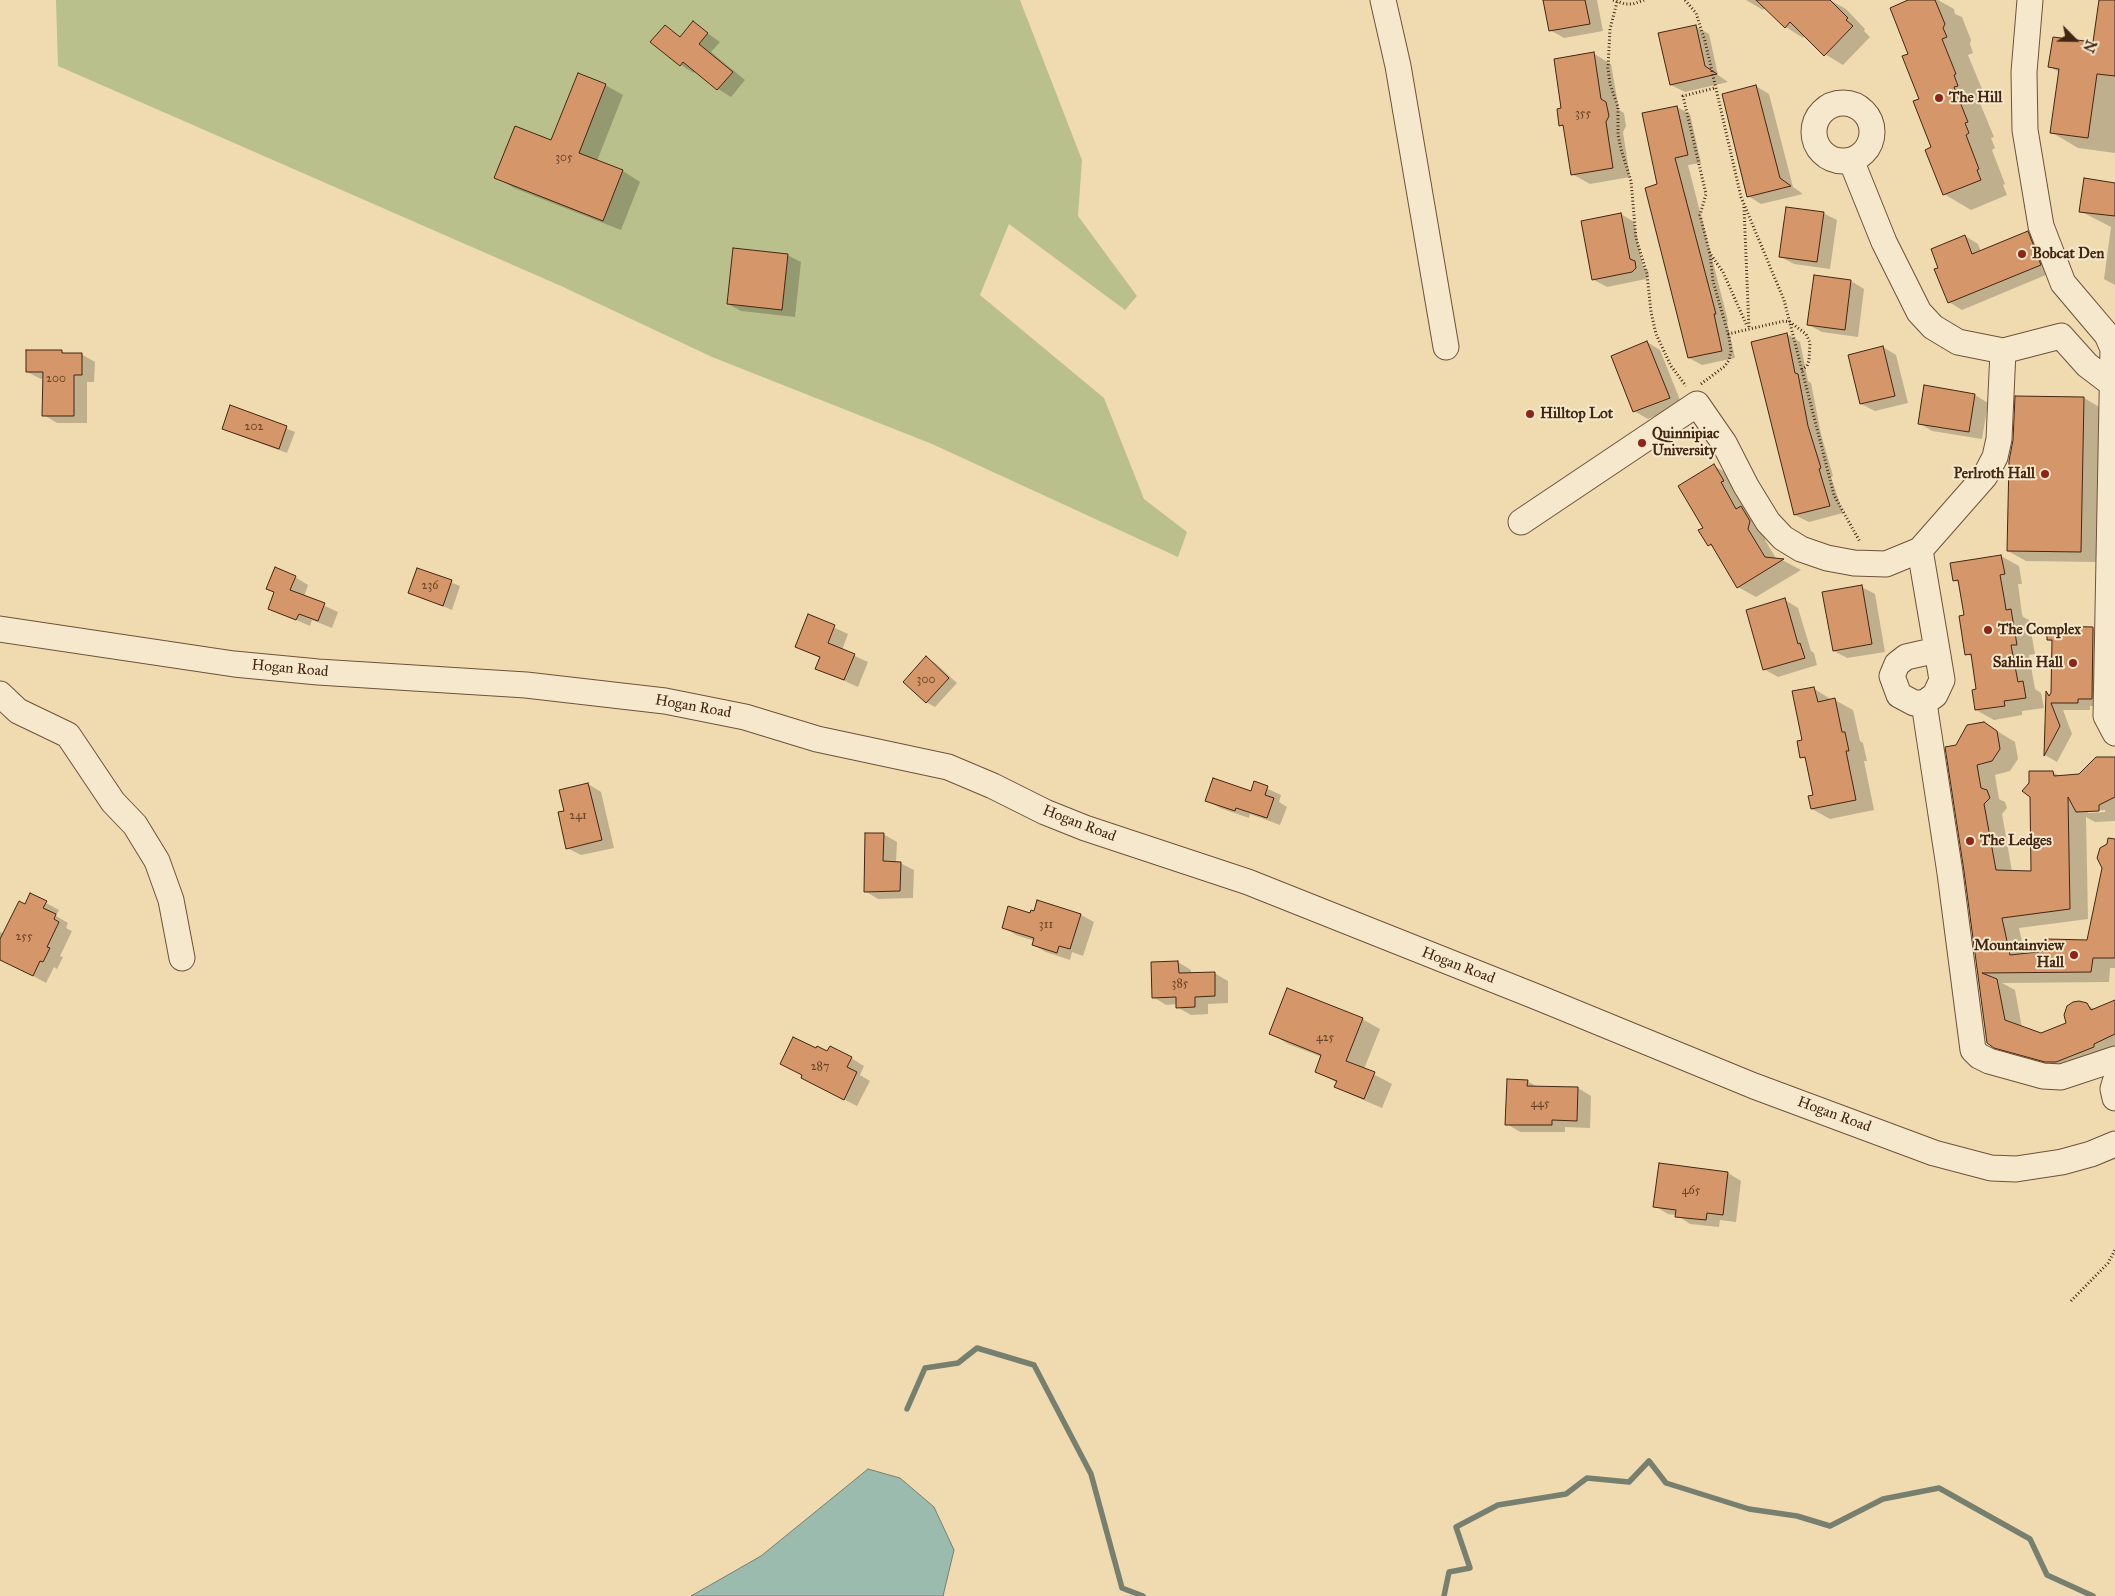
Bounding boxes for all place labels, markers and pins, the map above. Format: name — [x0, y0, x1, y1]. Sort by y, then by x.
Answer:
place label: The Hill — [1949, 89, 2002, 107]
marker: The Hill — [1933, 92, 1945, 104]
place label: Bobcat Den — [2032, 245, 2104, 263]
marker: Bobcat Den — [2016, 248, 2028, 260]
place label: Hilltop Lot — [1540, 405, 1613, 423]
marker: Hilltop Lot — [1524, 408, 1536, 420]
place label: Quinnipiac University — [1652, 425, 1719, 460]
marker: Quinnipiac University — [1636, 437, 1648, 449]
place label: Perlroth Hall — [1953, 465, 2035, 483]
marker: Perlroth Hall — [2039, 468, 2051, 480]
place label: The Complex — [1998, 621, 2081, 639]
marker: The Complex — [1982, 624, 1994, 636]
place label: Sahlin Hall — [1993, 654, 2063, 672]
marker: Sahlin Hall — [2067, 657, 2079, 669]
place label: The Ledges — [1980, 832, 2052, 850]
marker: The Ledges — [1964, 835, 1976, 847]
place label: Mountainview Hall — [1974, 937, 2064, 972]
marker: Mountainview Hall — [2068, 949, 2080, 961]

